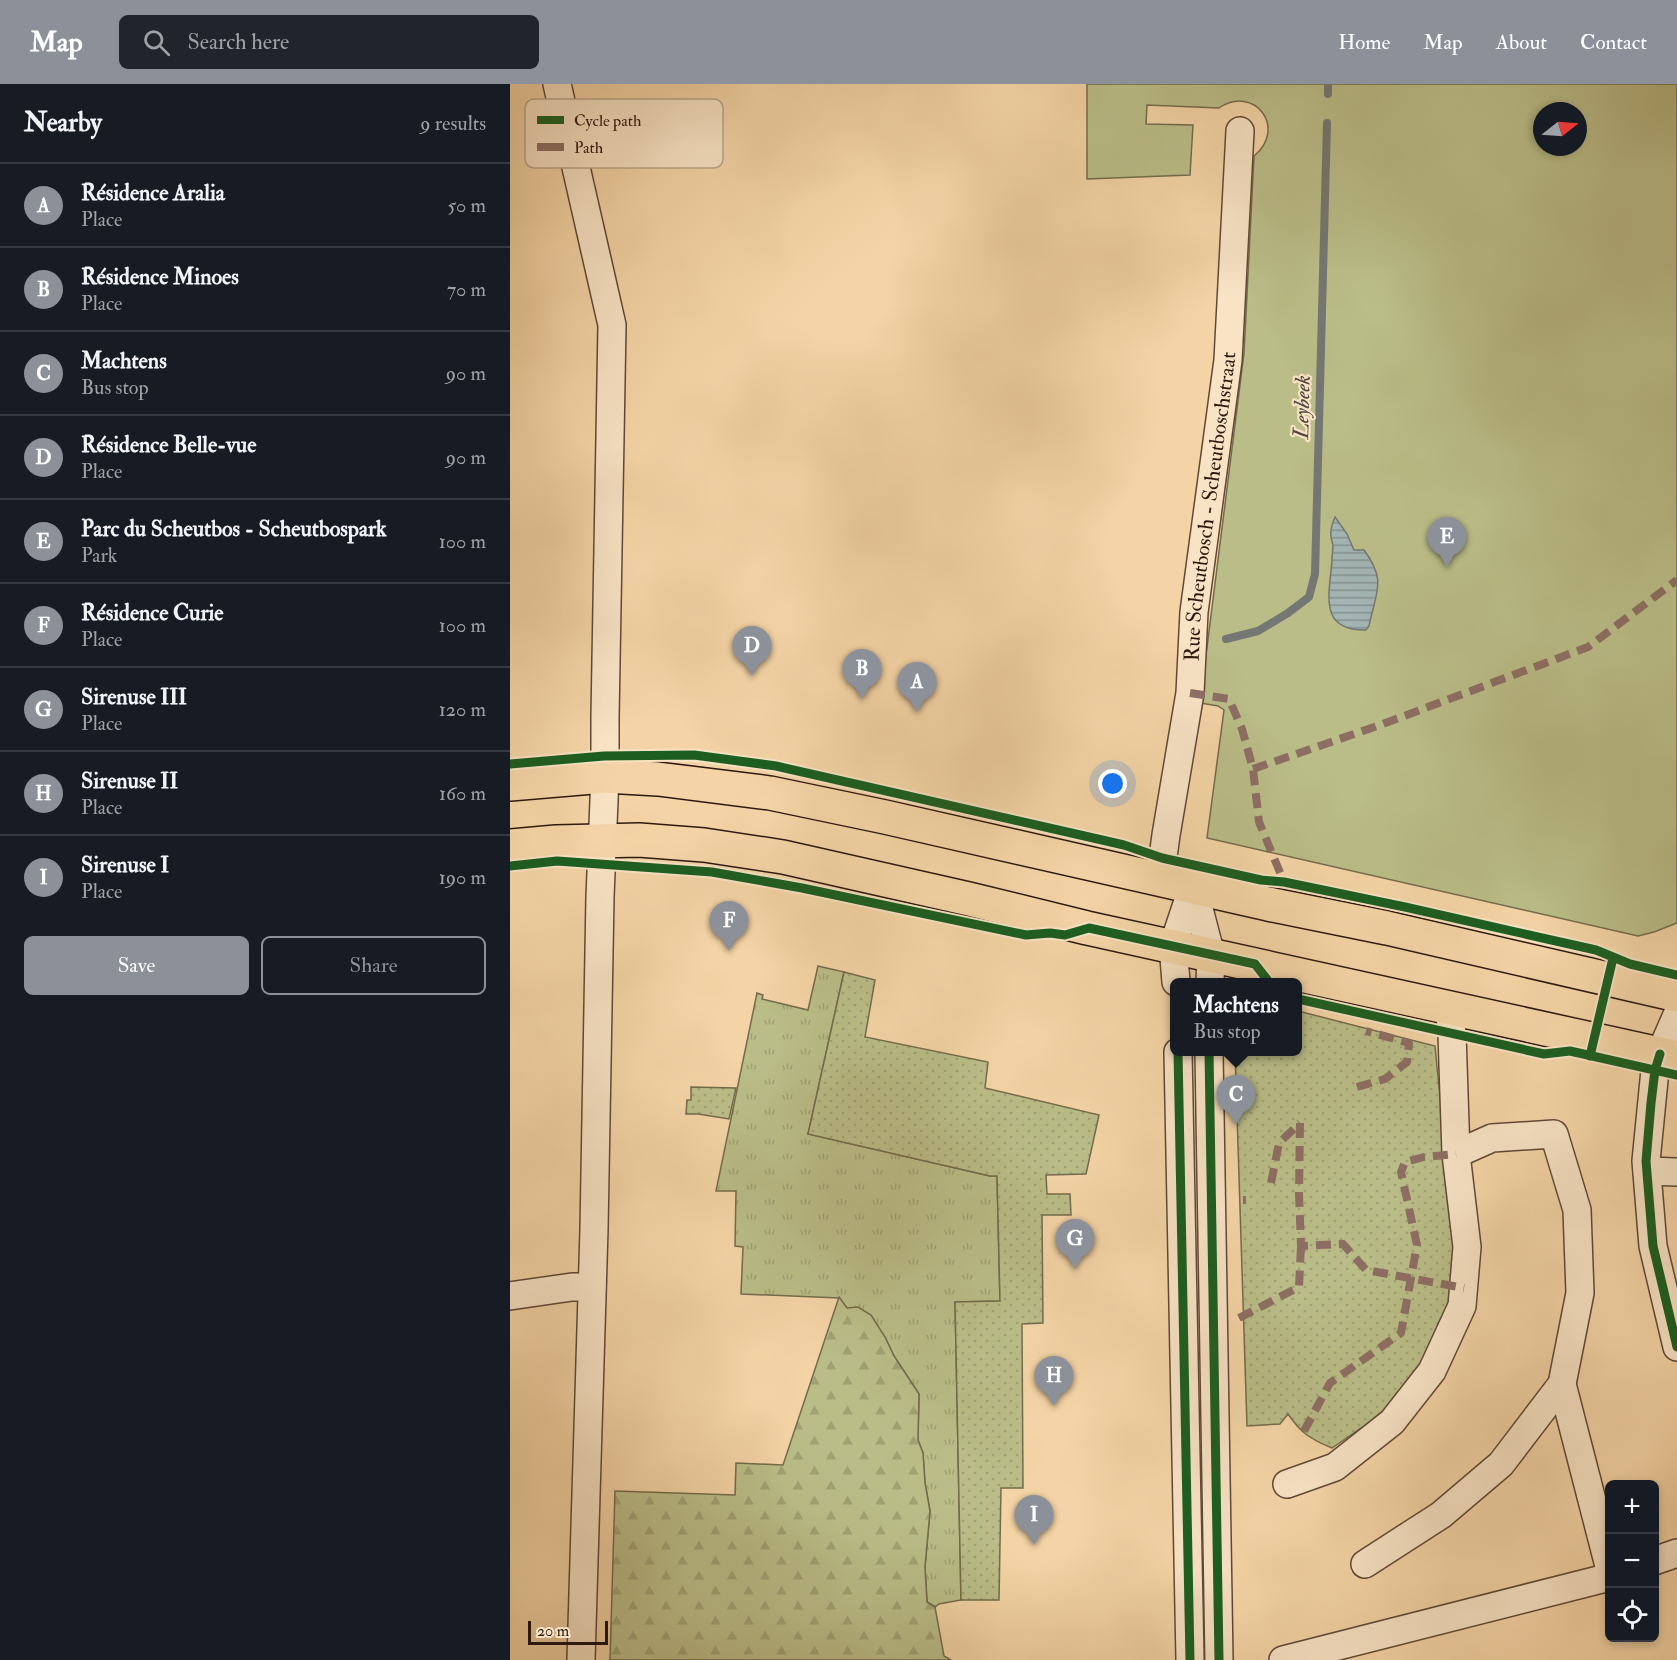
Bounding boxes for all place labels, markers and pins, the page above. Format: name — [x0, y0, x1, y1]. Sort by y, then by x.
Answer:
pin: E — [1428, 518, 1466, 567]
pin: D — [732, 626, 772, 676]
pin: B — [842, 650, 882, 699]
pin: A — [898, 662, 936, 712]
pin: F — [710, 902, 748, 951]
pin: C — [1216, 1076, 1256, 1125]
pin: G — [1056, 1220, 1094, 1269]
pin: H — [1034, 1356, 1074, 1406]
pin: I — [1014, 1496, 1054, 1545]

